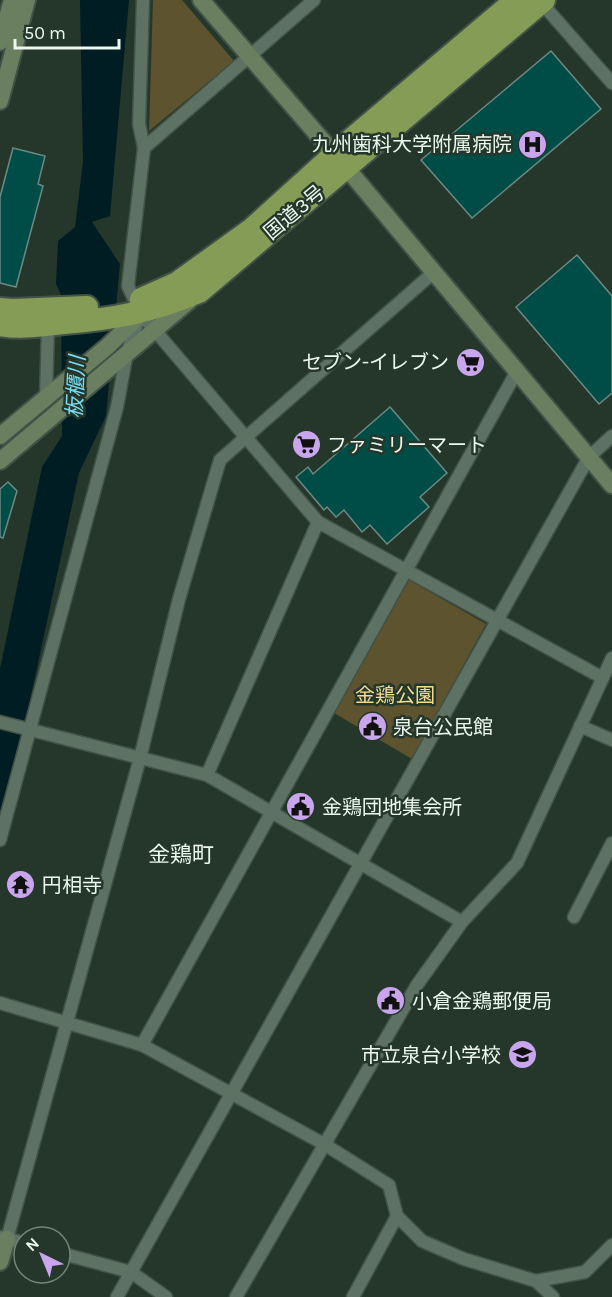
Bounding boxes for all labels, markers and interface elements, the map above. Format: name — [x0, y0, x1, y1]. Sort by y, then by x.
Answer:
scale bar — [15, 12, 118, 50]
text: 50 m — [24, 22, 66, 44]
hospital icon: 九州歯科大学附属病院 — [517, 128, 549, 160]
place label: 九州歯科大学附属病院 — [312, 133, 512, 156]
street label: 国道3号 — [259, 180, 329, 244]
supermarket icon: セブン-イレブン — [454, 346, 486, 378]
place label: セブン-イレブン — [302, 351, 449, 374]
water label: 板櫃川 — [62, 353, 90, 419]
supermarket icon: ファミリーマート — [290, 429, 322, 461]
place label: ファミリーマート — [327, 434, 487, 457]
park label: 金鶏公園 — [355, 684, 435, 707]
public building icon: 泉台公民館 — [356, 711, 388, 743]
place label: 泉台公民館 — [393, 716, 493, 739]
public building icon: 金鶏団地集会所 — [285, 791, 317, 823]
place label: 金鶏団地集会所 — [322, 796, 462, 819]
district label: 金鶏町 — [148, 842, 214, 868]
temple icon: 円相寺 — [5, 869, 37, 901]
place label: 円相寺 — [42, 874, 102, 897]
public building icon: 小倉金鶏郵便局 — [375, 985, 407, 1017]
place label: 小倉金鶏郵便局 — [412, 990, 552, 1013]
school or university icon: 市立泉台小学校 — [506, 1039, 538, 1071]
place label: 市立泉台小学校 — [361, 1044, 501, 1067]
north arrow — [12, 1225, 72, 1285]
text: N — [21, 1234, 43, 1255]

